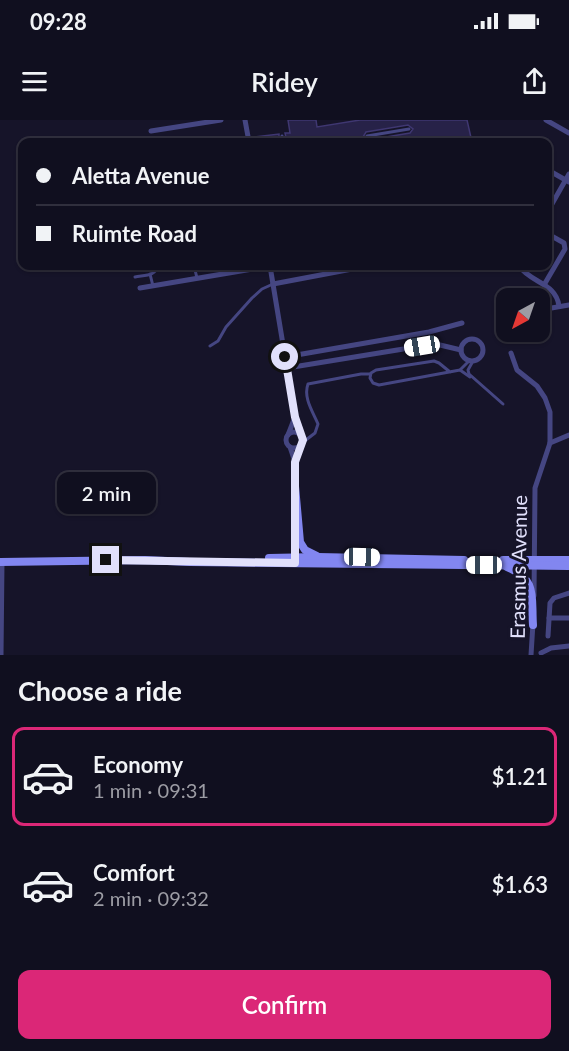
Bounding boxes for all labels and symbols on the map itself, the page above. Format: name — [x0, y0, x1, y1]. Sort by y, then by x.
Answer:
north arrow — [496, 288, 550, 342]
car — [403, 334, 441, 358]
route start — [271, 343, 298, 370]
callout: 2 min — [57, 473, 156, 515]
street label: Erasmus Avenue — [505, 495, 531, 639]
route end — [92, 546, 119, 573]
car — [344, 548, 380, 566]
car — [466, 556, 502, 574]

